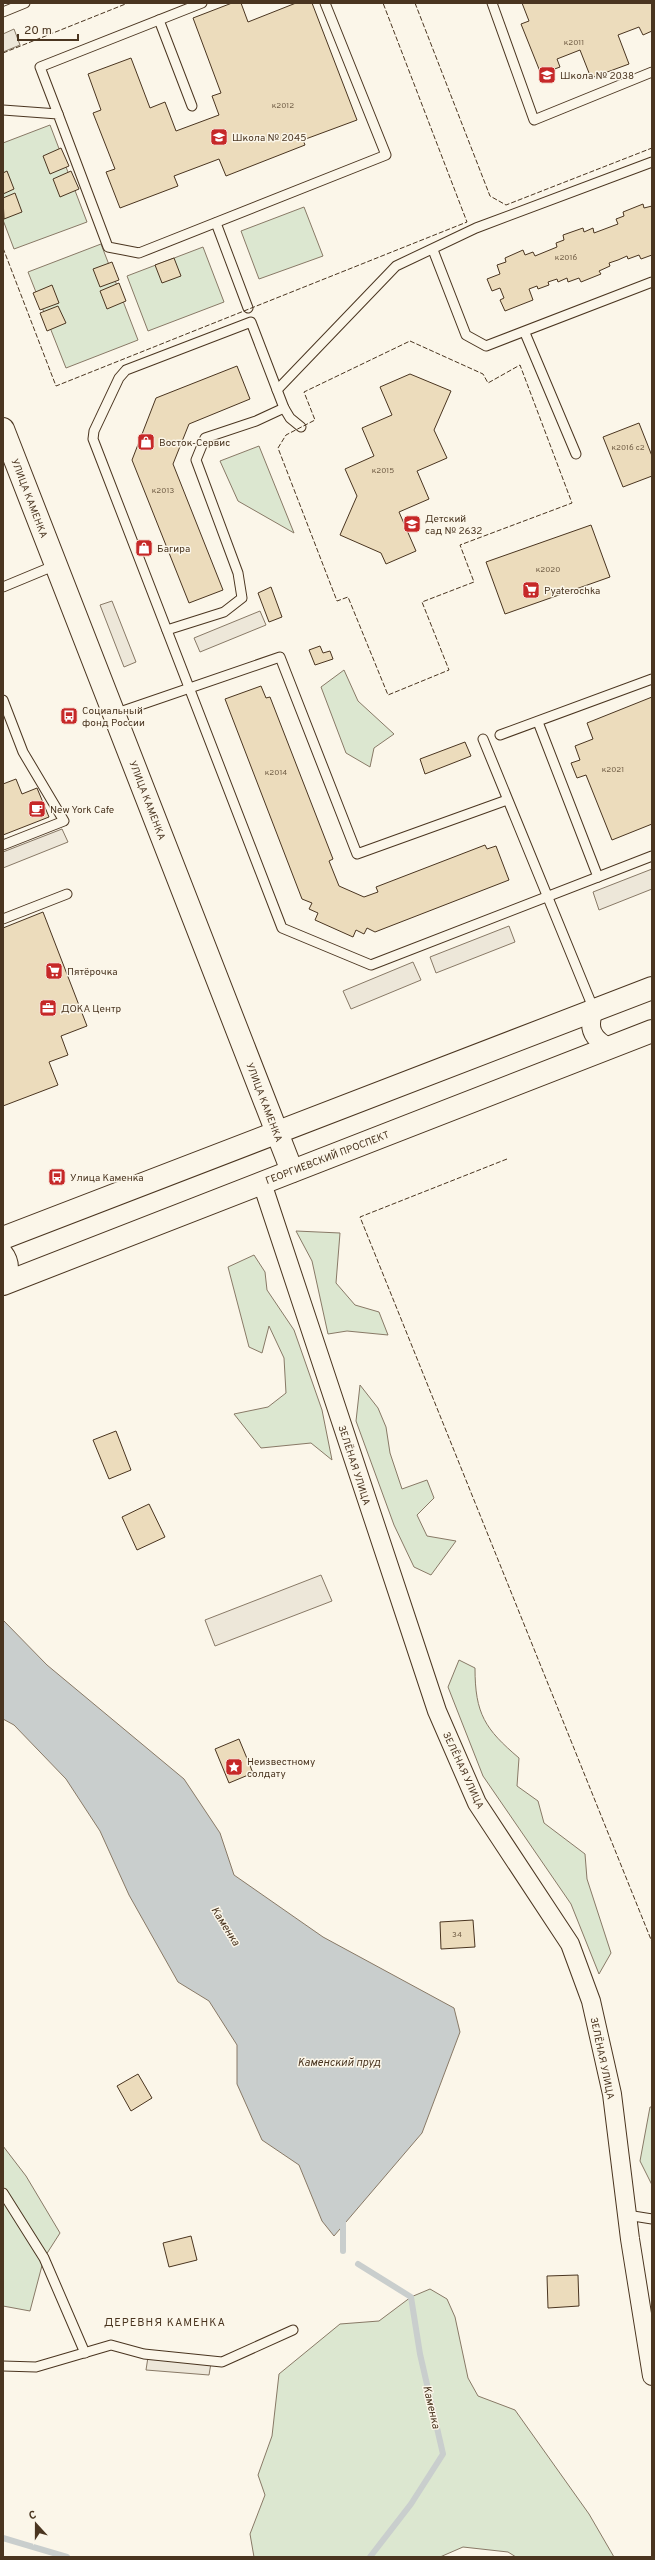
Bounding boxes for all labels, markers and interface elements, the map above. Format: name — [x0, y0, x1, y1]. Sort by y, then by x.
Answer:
scale bar — [18, 16, 78, 42]
text: 20 m — [24, 23, 52, 39]
house number: к2011 — [564, 38, 584, 48]
school or university icon: Школа № 2038 — [537, 65, 557, 85]
place label: Школа № 2038 — [560, 70, 634, 83]
house number: к2012 — [272, 101, 294, 111]
school or university icon: Школа № 2045 — [209, 127, 229, 147]
place label: Школа № 2045 — [232, 132, 306, 145]
house number: к2016 — [555, 253, 577, 263]
shop icon: Восток-Сервис — [136, 432, 156, 452]
place label: Восток-Сервис — [159, 437, 230, 450]
house number: к2016 с2 — [611, 443, 645, 453]
street label: УЛИЦА КАМЕНКА — [7, 457, 50, 540]
house number: к2015 — [372, 466, 394, 476]
house number: к2013 — [152, 486, 174, 496]
place label: Детский сад № 2632 — [425, 513, 482, 538]
school or university icon: Детский сад № 2632 — [402, 514, 422, 534]
shop icon: Багира — [134, 538, 154, 558]
place label: Багира — [157, 543, 190, 556]
house number: к2020 — [536, 565, 560, 575]
supermarket icon: Pyaterochka — [521, 580, 541, 600]
place label: Pyaterochka — [544, 585, 600, 598]
place label: Социальный фонд России — [82, 705, 145, 730]
bus stop icon: Социальный фонд России — [59, 706, 79, 726]
street label: УЛИЦА КАМЕНКА — [125, 759, 168, 842]
house number: к2021 — [602, 765, 624, 775]
house number: к2014 — [265, 768, 287, 778]
cafe icon: New York Cafe — [27, 799, 47, 819]
place label: New York Cafe — [50, 804, 114, 817]
supermarket icon: Пятёрочка — [44, 961, 64, 981]
place label: Пятёрочка — [67, 966, 118, 979]
office icon: ДОКА Центр — [38, 998, 58, 1018]
place label: ДОКА Центр — [61, 1003, 121, 1016]
street label: УЛИЦА КАМЕНКА — [242, 1061, 285, 1144]
street label: ГЕОРГИЕВСКИЙ ПРОСПЕКТ — [264, 1129, 391, 1188]
bus stop icon: Улица Каменка — [47, 1167, 67, 1187]
place label: Улица Каменка — [70, 1172, 144, 1185]
street label: ЗЕЛЁНАЯ УЛИЦА — [334, 1424, 373, 1507]
street label: ЗЕЛЁНАЯ УЛИЦА — [439, 1730, 486, 1812]
place label: Неизвестному солдату — [247, 1756, 315, 1781]
place icon: Неизвестному солдату — [224, 1757, 244, 1777]
water label: Каменка — [208, 1904, 243, 1949]
house number: 34 — [452, 1930, 462, 1940]
street label: ЗЕЛЁНАЯ УЛИЦА — [586, 2016, 617, 2101]
water label: Каменский пруд — [297, 2056, 381, 2070]
district label: ДЕРЕВНЯ КАМЕНКА — [104, 2316, 226, 2330]
water label: Каменка — [419, 2384, 443, 2430]
north arrow — [16, 2504, 56, 2544]
text: С — [27, 2508, 39, 2523]

